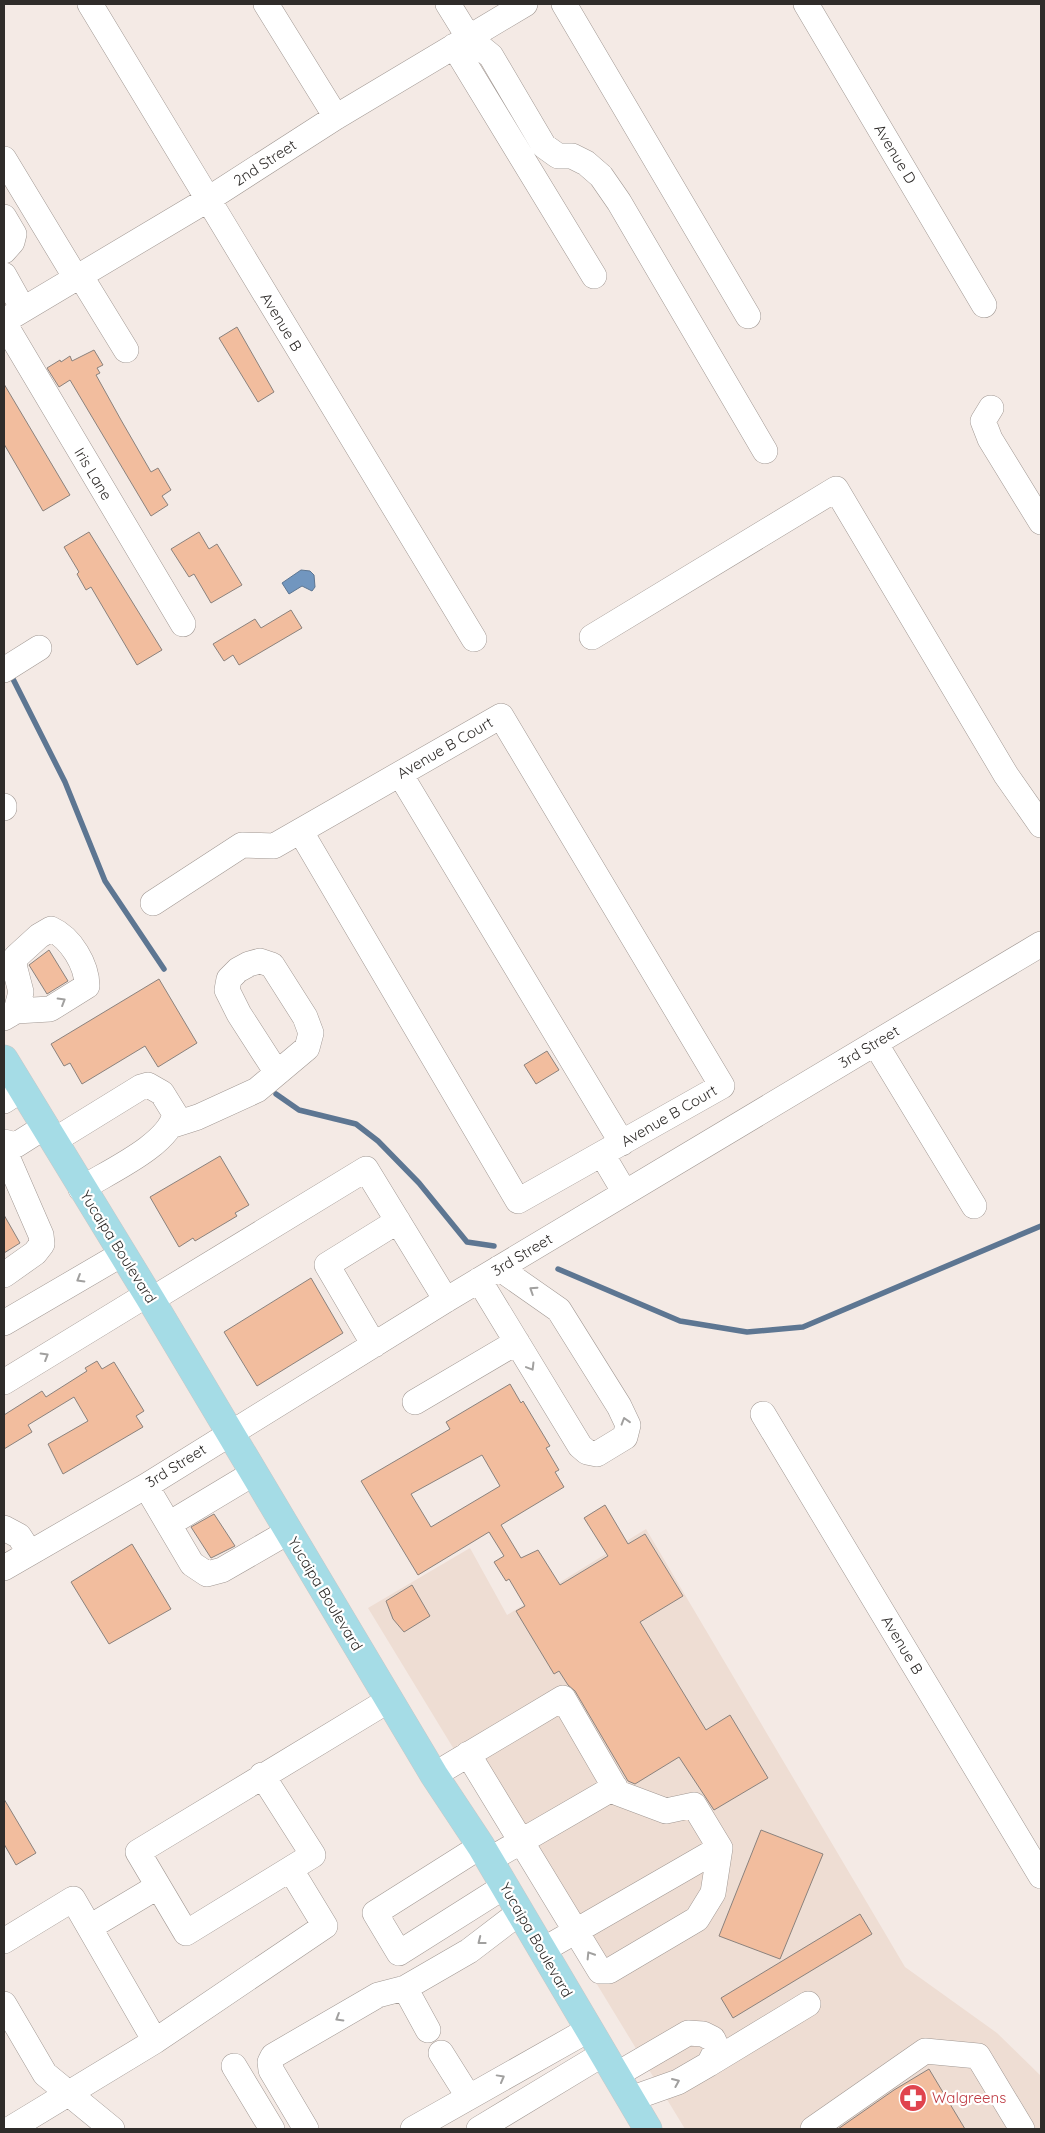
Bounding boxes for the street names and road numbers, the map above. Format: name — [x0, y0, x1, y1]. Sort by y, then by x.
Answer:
street label: Avenue D — [870, 120, 921, 187]
street label: 2nd Street — [230, 135, 300, 190]
street label: Avenue B — [257, 289, 306, 355]
street label: Iris Lane — [70, 444, 117, 504]
street label: Avenue B Court — [393, 712, 496, 783]
street label: 3rd Street — [835, 1021, 903, 1072]
street label: Avenue B Court — [617, 1080, 720, 1151]
street label: Yucaipa Boulevard — [76, 1187, 161, 1307]
street label: 3rd Street — [488, 1229, 556, 1280]
street label: 3rd Street — [142, 1440, 209, 1492]
street label: Yucaipa Boulevard — [284, 1533, 367, 1654]
street label: Avenue B — [878, 1612, 927, 1678]
street label: Yucaipa Boulevard — [496, 1879, 577, 2001]

